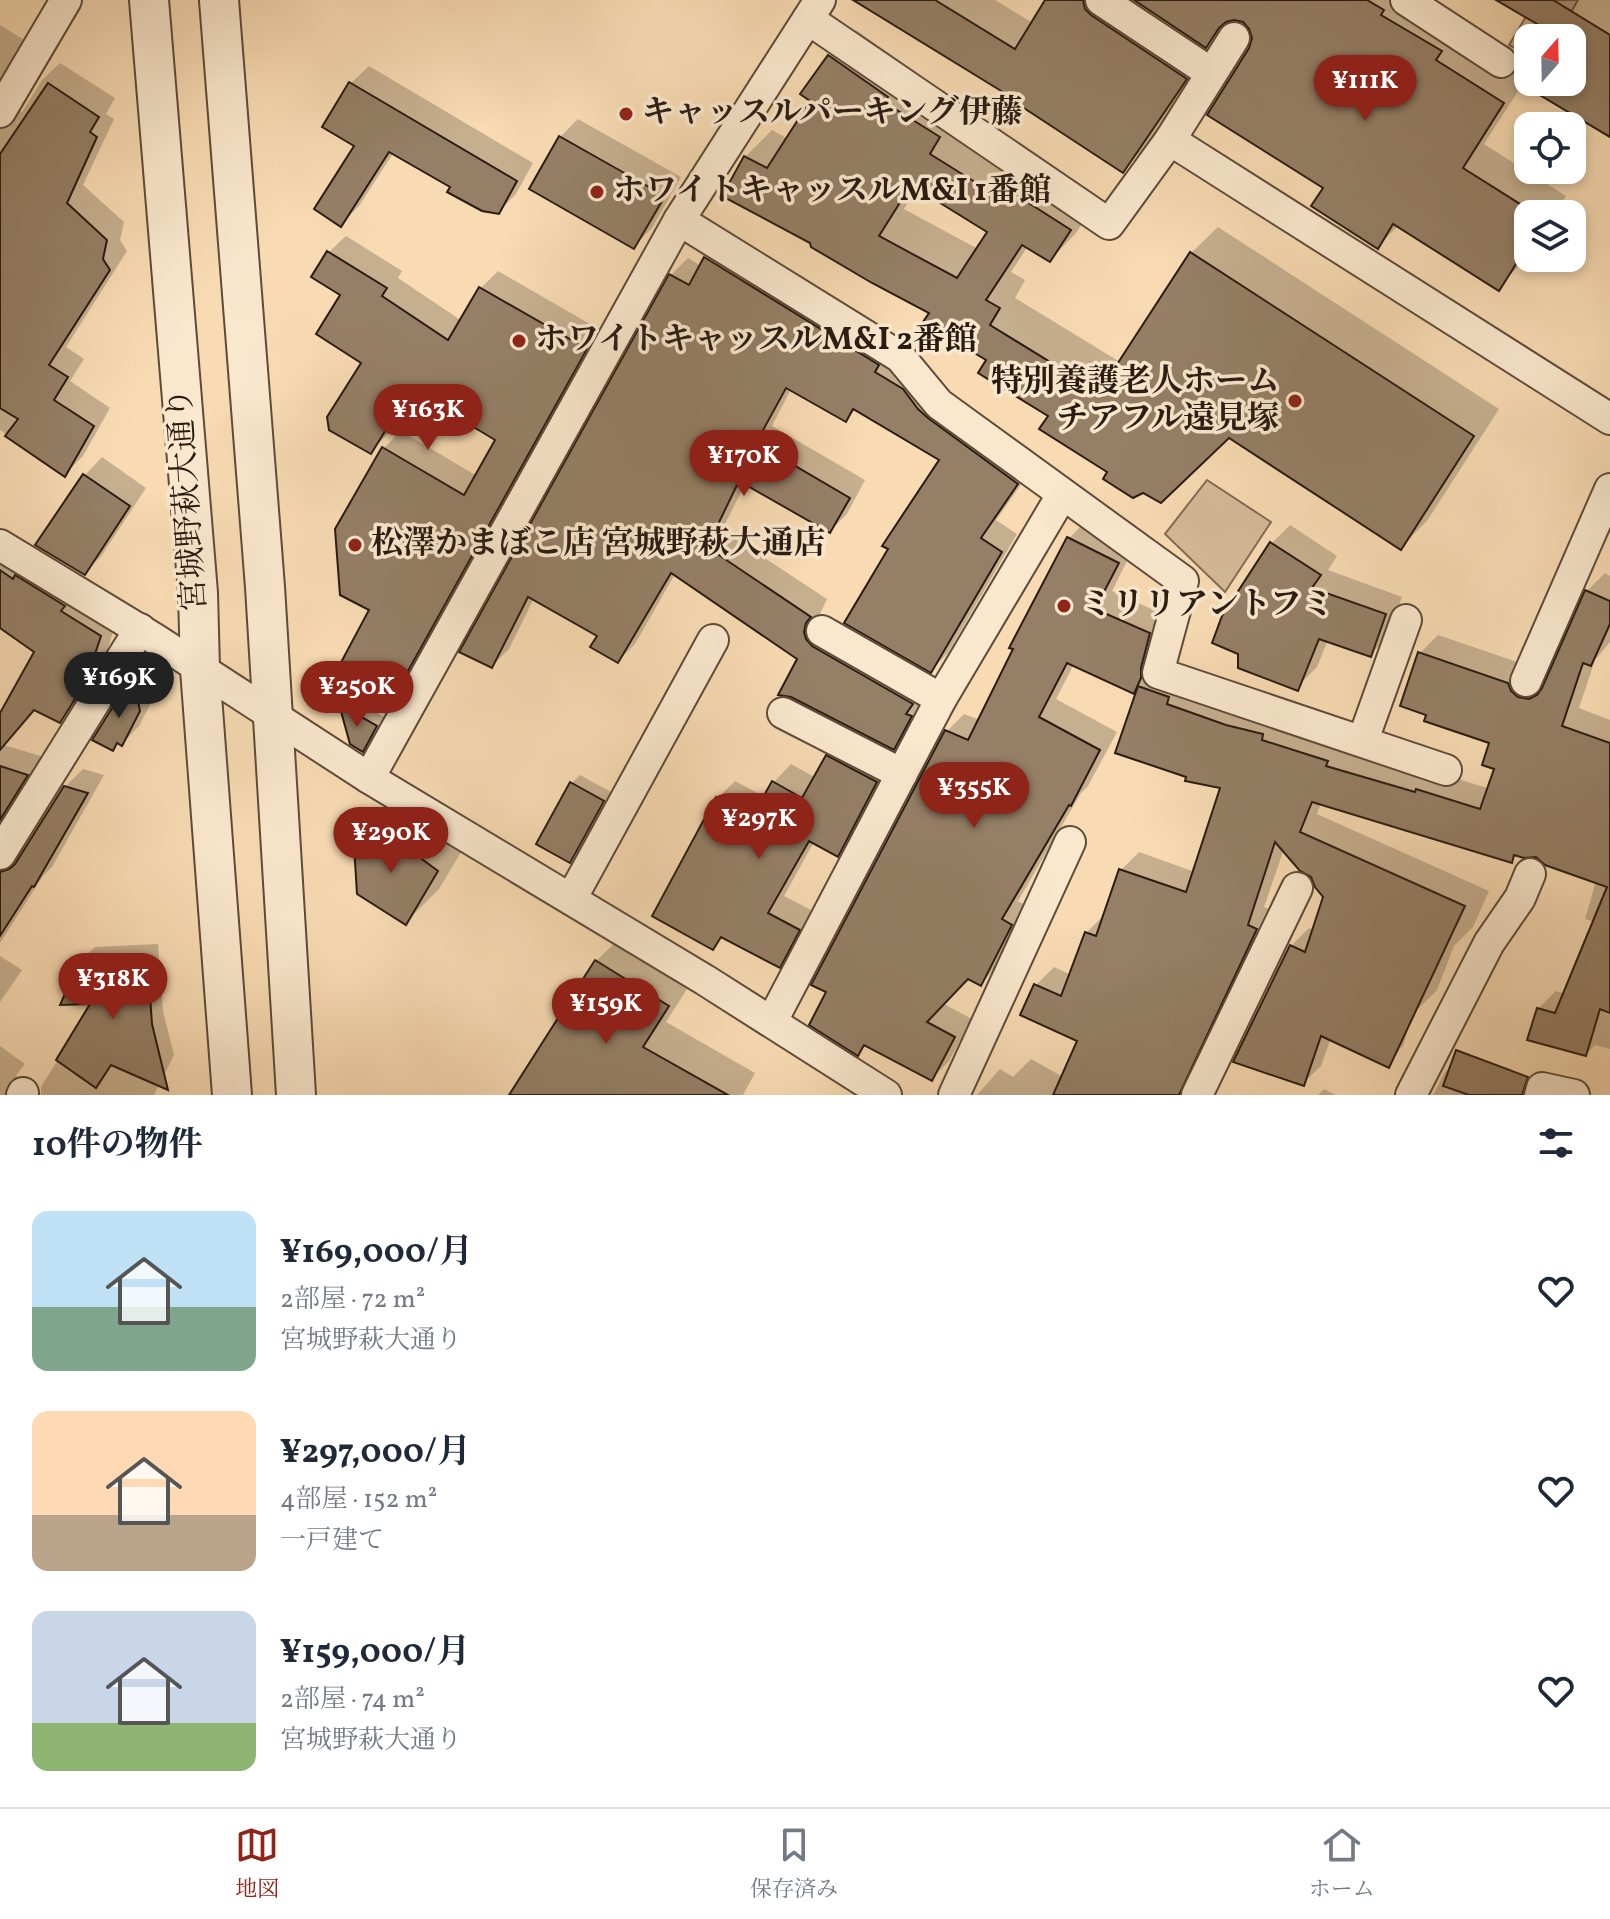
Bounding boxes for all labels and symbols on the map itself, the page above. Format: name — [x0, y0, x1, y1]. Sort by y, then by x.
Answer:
north arrow — [1514, 24, 1586, 96]
pin: ¥111K — [1309, 55, 1421, 123]
place label: キャッスルパーキング伊藤 — [642, 92, 1023, 136]
marker: キャッスルパーキング伊藤 — [617, 105, 635, 123]
place label: ホワイトキャッスルM&I 1番館 — [613, 170, 1051, 214]
marker: ホワイトキャッスルM&I 1番館 — [588, 183, 606, 201]
place label: ホワイトキャッスルM&I 2番館 — [535, 319, 977, 363]
marker: ホワイトキャッスルM&I 2番館 — [510, 332, 528, 350]
place label: 特別養護老人ホーム チアフル遠見塚 — [991, 361, 1279, 442]
pin: ¥163K — [372, 384, 484, 452]
street label: 宮城野萩大通り — [159, 386, 219, 612]
marker: 特別養護老人ホーム チアフル遠見塚 — [1286, 392, 1304, 410]
pin: ¥170K — [688, 430, 800, 498]
place label: 松澤かまぼこ店 宮城野萩大通店 — [371, 523, 825, 567]
marker: 松澤かまぼこ店 宮城野萩大通店 — [346, 536, 364, 554]
place label: ミリリアントフミ — [1080, 584, 1334, 628]
marker: ミリリアントフミ — [1055, 597, 1073, 615]
pin: ¥169K — [63, 652, 175, 720]
pin: ¥250K — [301, 661, 413, 729]
pin: ¥355K — [918, 762, 1030, 830]
pin: ¥297K — [703, 793, 815, 861]
pin: ¥290K — [335, 807, 447, 875]
pin: ¥318K — [57, 953, 169, 1021]
pin: ¥159K — [550, 978, 662, 1046]

